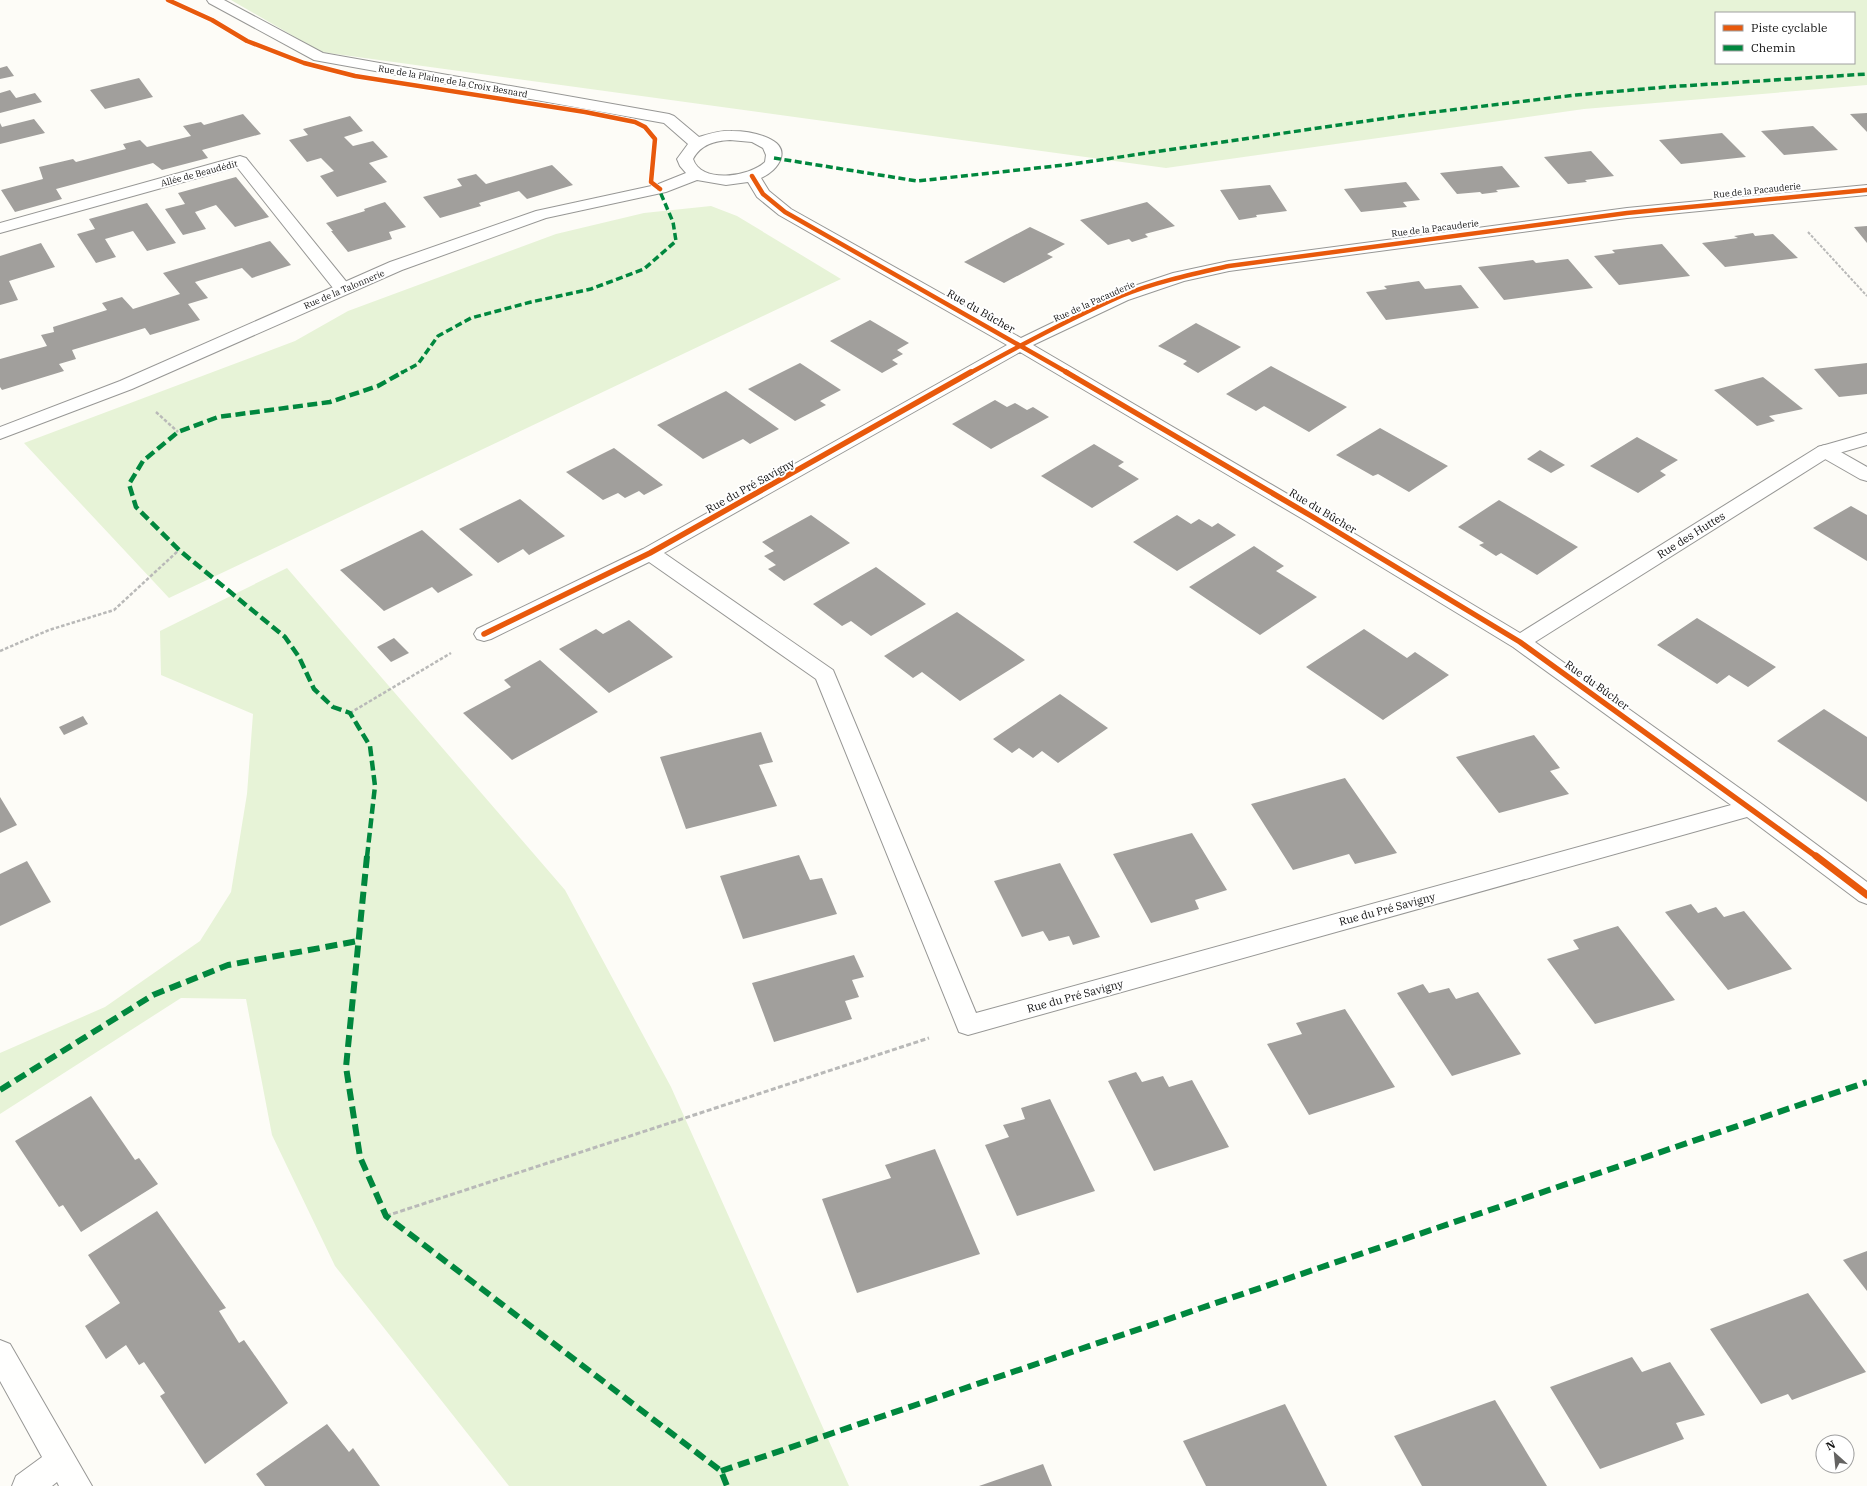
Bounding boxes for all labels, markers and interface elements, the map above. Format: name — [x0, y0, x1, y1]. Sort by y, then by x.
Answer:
legend — [1715, 12, 1855, 64]
text: Piste cyclable — [1751, 20, 1827, 35]
text: Chemin — [1751, 40, 1796, 55]
street label: Rue de la Plaine de la Croix Besnard — [377, 62, 529, 100]
street label: Allée de Beaudédit — [159, 157, 239, 189]
street label: Rue de la Pacauderie — [1713, 180, 1801, 200]
street label: Rue de la Pacauderie — [1391, 217, 1480, 239]
street label: Rue de la Talonnerie — [302, 267, 386, 311]
street label: Rue de la Pacauderie — [1052, 278, 1137, 324]
street label: Rue du Bûcher — [945, 286, 1018, 336]
street label: Rue du Pré Savigny — [703, 456, 797, 516]
street label: Rue du Bûcher — [1287, 485, 1359, 537]
street label: Rue des Huttes — [1654, 509, 1728, 561]
street label: Rue du Bûcher — [1562, 657, 1632, 713]
street label: Rue du Pré Savigny — [1337, 889, 1437, 929]
street label: Rue du Pré Savigny — [1025, 976, 1125, 1016]
north arrow — [1815, 1434, 1855, 1474]
text: N — [1823, 1437, 1838, 1453]

